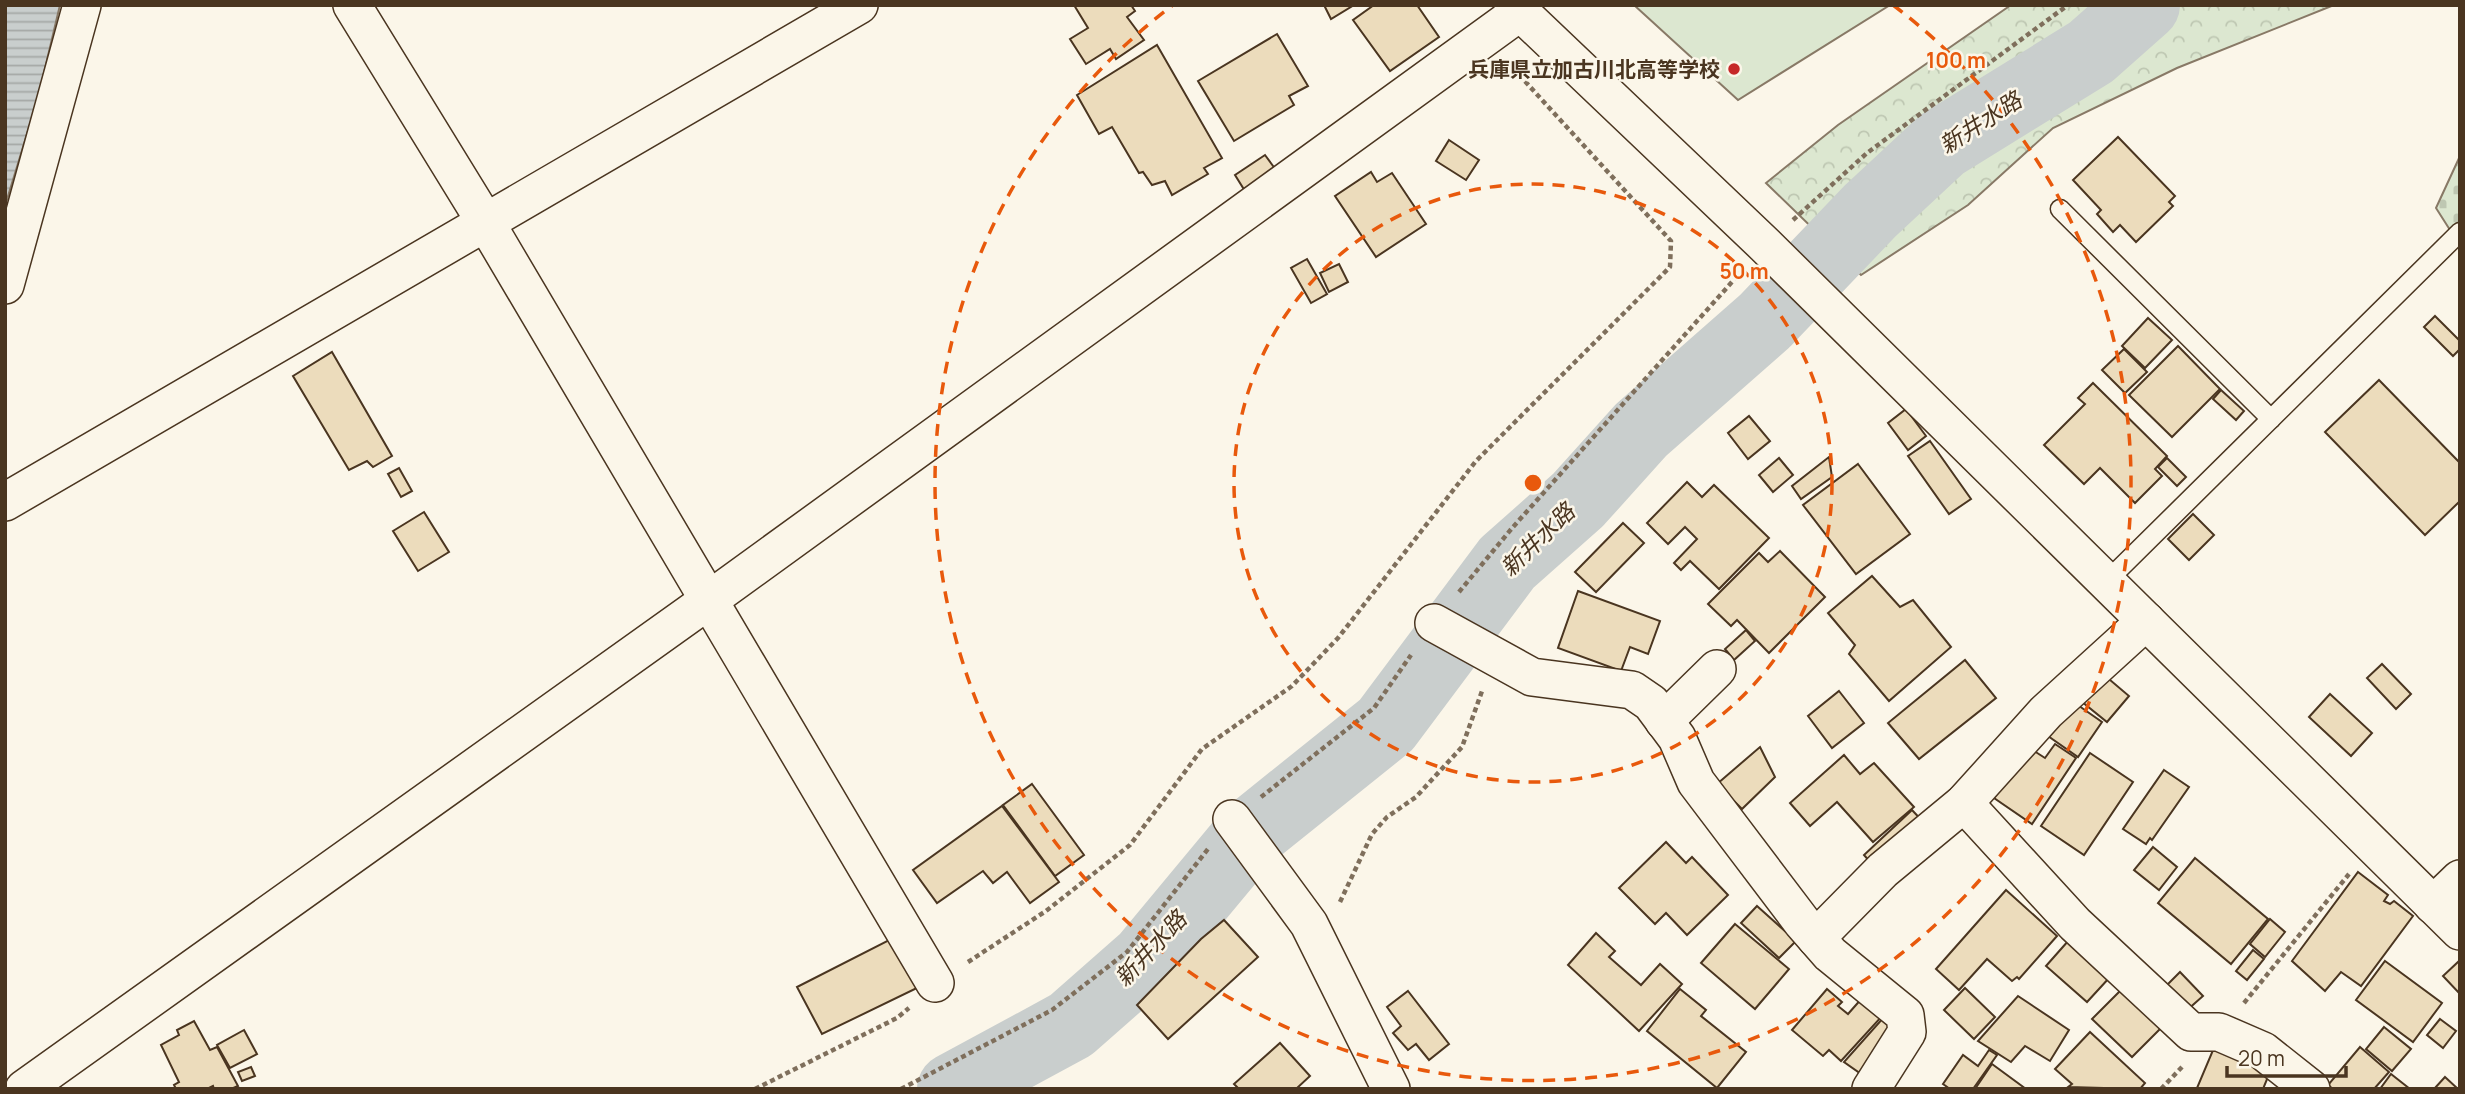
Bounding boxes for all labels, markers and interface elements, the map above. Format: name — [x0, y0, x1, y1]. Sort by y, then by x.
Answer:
text: 100 m — [1926, 46, 1986, 74]
place label: 兵庫県立加古川北高等学校 — [1468, 55, 1720, 83]
marker: 兵庫県立加古川北高等学校 — [1726, 61, 1742, 77]
water label: 新井水路 — [1933, 82, 2029, 160]
text: 50 m — [1719, 257, 1769, 285]
centre of rings — [1521, 471, 1545, 495]
water label: 新井水路 — [1493, 494, 1583, 582]
water label: 新井水路 — [1107, 902, 1194, 993]
scale bar — [2227, 1034, 2346, 1078]
text: 20 m — [2238, 1044, 2285, 1072]

